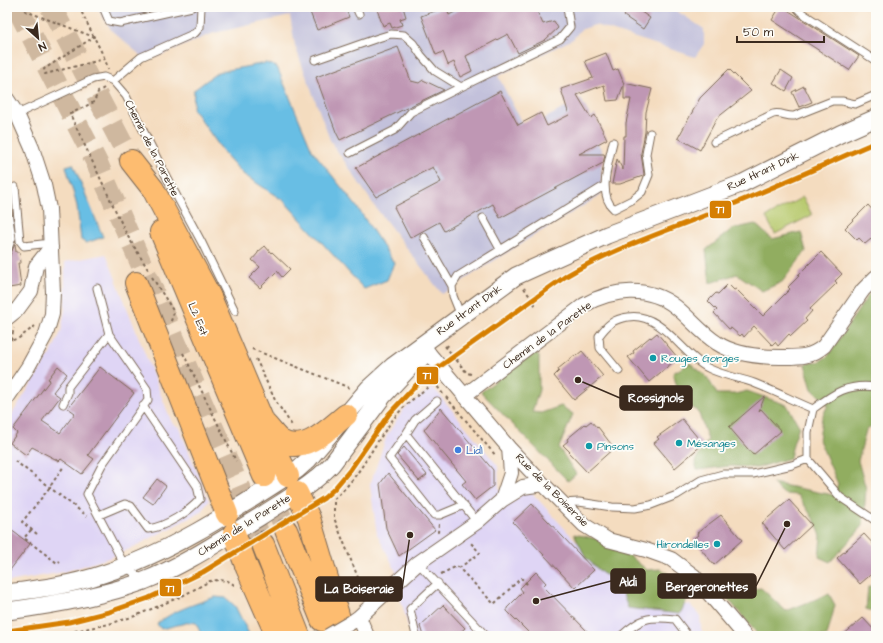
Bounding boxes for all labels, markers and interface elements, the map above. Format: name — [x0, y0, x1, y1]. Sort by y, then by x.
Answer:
north arrow — [18, 18, 58, 58]
scale bar — [737, 18, 824, 44]
text: 50 m — [743, 24, 774, 41]
text: N — [36, 38, 49, 55]
street label: Chemin de la Parette — [121, 97, 183, 199]
street label: Rue Hrant Dink — [725, 148, 802, 194]
line badge: T1 — [709, 200, 732, 219]
text: T1 — [715, 202, 725, 217]
street label: Rue Hrant Dink — [433, 281, 505, 339]
street label: Chemin de la Parette — [499, 298, 595, 372]
street label: L2 Est — [184, 300, 212, 338]
place label: Rouges Gorges — [661, 351, 740, 367]
marker: Rouges Gorges — [648, 353, 658, 363]
line badge: T1 — [416, 366, 439, 385]
text: T1 — [422, 368, 432, 383]
callout: Rossignols — [620, 386, 692, 410]
text: Rossignols — [628, 390, 684, 409]
place label: Mésanges — [687, 436, 736, 452]
marker: Mésanges — [674, 438, 684, 448]
place label: Pinsons — [597, 439, 634, 454]
marker: Pinsons — [584, 441, 594, 451]
place label: Lidl — [466, 443, 483, 458]
marker: Lidl — [453, 445, 463, 455]
street label: Rue de la Boiseraie — [512, 450, 592, 530]
street label: Chemin de la Parette — [195, 490, 293, 560]
place label: Hirondelles — [656, 537, 709, 552]
marker: Hirondelles — [712, 539, 722, 549]
callout: Aldi — [611, 569, 645, 593]
text: Aldi — [619, 574, 637, 591]
callout: Bergeronettes — [658, 574, 756, 598]
callout: La Boiseraie — [316, 577, 402, 601]
line badge: T1 — [159, 578, 182, 597]
text: Bergeronettes — [666, 579, 748, 598]
text: T1 — [165, 581, 175, 596]
text: La Boiseraie — [324, 581, 394, 598]

